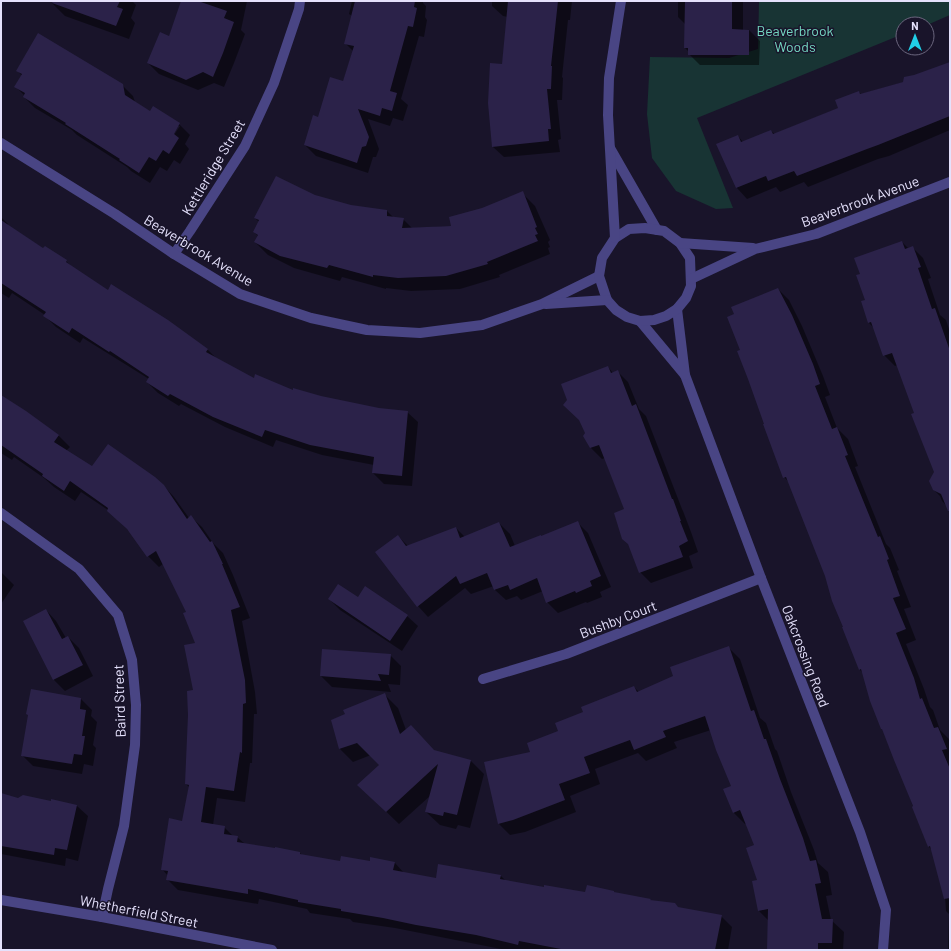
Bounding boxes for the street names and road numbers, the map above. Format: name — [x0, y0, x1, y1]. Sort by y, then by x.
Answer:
street label: Kettleridge Street — [178, 116, 248, 218]
street label: Beaverbrook Avenue — [799, 172, 921, 230]
street label: Beaverbrook Avenue — [141, 211, 257, 289]
street label: Bushby Court — [577, 597, 659, 641]
street label: Oakcrossing Road — [779, 603, 833, 709]
street label: Baird Street — [109, 664, 129, 738]
street label: Whetherfield Street — [78, 891, 200, 931]

